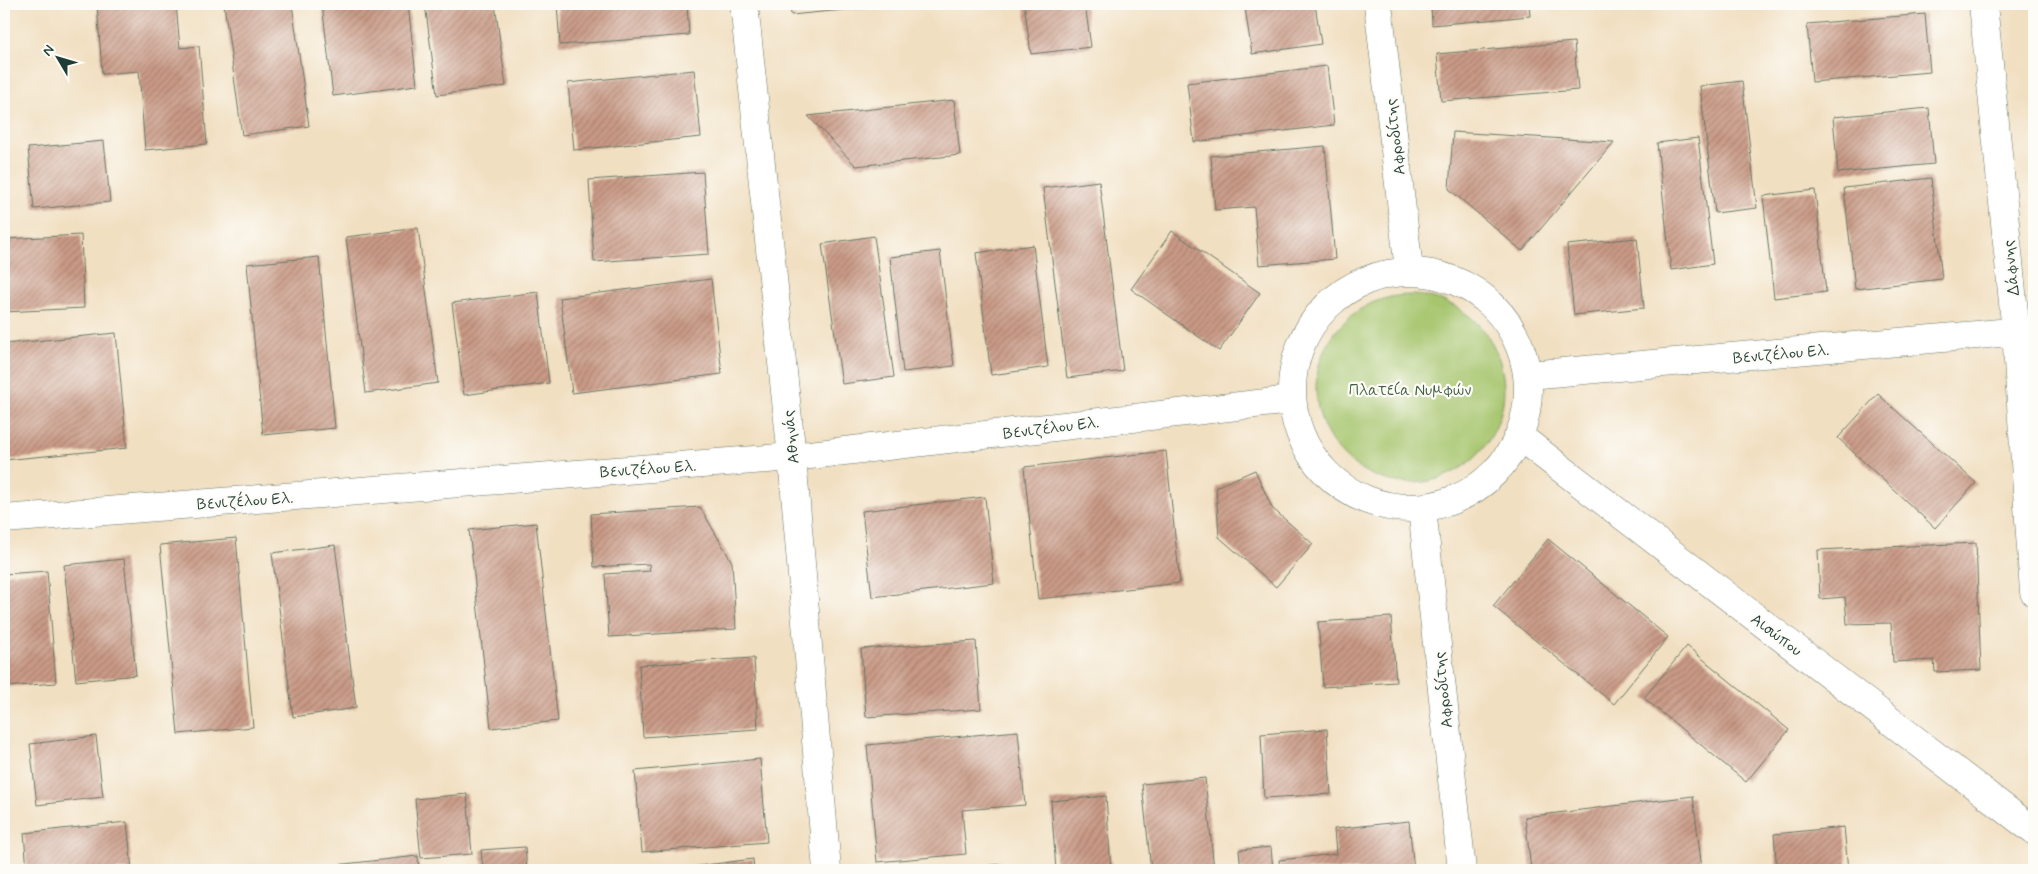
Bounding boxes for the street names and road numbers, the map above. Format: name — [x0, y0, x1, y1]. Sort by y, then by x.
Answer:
street label: Αφροδίτης — [1380, 97, 1411, 176]
street label: Δάφνης — [1998, 239, 2025, 297]
street label: Βενιζέλου Ελ. — [1732, 339, 1830, 369]
street label: Αθηνάς — [778, 409, 805, 465]
street label: Βενιζέλου Ελ. — [1002, 411, 1100, 445]
street label: Βενιζέλου Ελ. — [599, 455, 697, 483]
street label: Βενιζέλου Ελ. — [196, 487, 294, 515]
street label: Αισώπου — [1746, 609, 1806, 661]
street label: Αφροδίτης — [1429, 651, 1458, 729]

